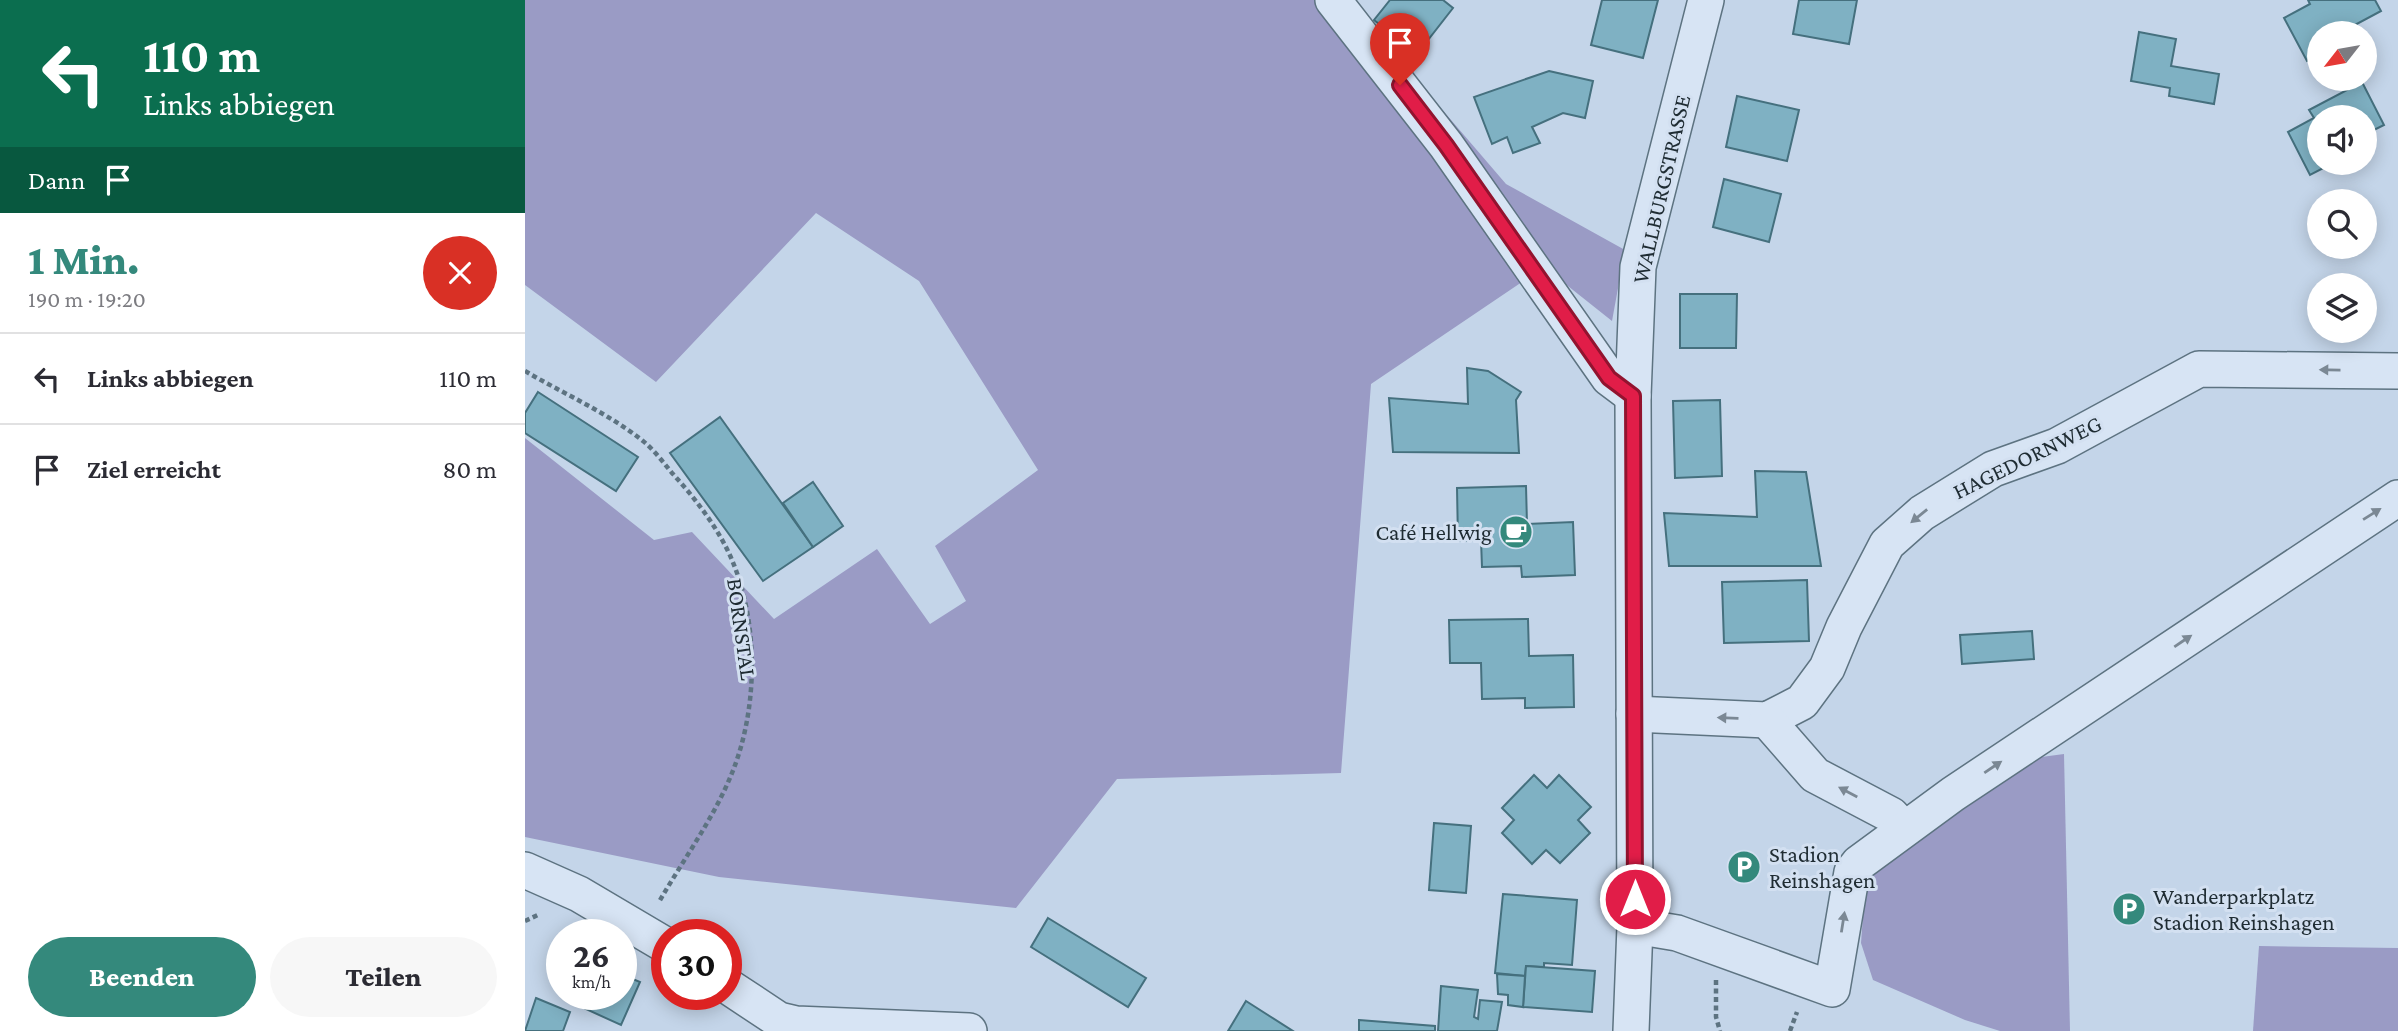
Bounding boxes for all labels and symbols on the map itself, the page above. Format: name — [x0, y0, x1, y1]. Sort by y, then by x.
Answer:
pin — [1370, 13, 1430, 85]
north arrow — [2307, 21, 2377, 91]
street label: WALLBURGSTRASSE — [1627, 92, 1695, 286]
one-way arrow — [2319, 365, 2341, 376]
street label: HAGEDORNWEG — [1949, 410, 2105, 504]
one-way arrow — [1911, 508, 1928, 523]
one-way arrow — [2362, 508, 2381, 521]
cafe icon: Café Hellwig — [1497, 513, 1535, 551]
place label: Café Hellwig — [1375, 519, 1492, 545]
street label: BORNSTAL — [722, 576, 762, 682]
one-way arrow — [2174, 634, 2192, 648]
one-way arrow — [1717, 713, 1739, 724]
one-way arrow — [1984, 761, 2003, 774]
one-way arrow — [1838, 786, 1857, 798]
place label: Stadion Reinshagen — [1769, 841, 1875, 893]
parking icon: Stadion Reinshagen — [1725, 848, 1763, 886]
position arrow — [1598, 862, 1672, 936]
place label: Wanderparkplatz Stadion Reinshagen — [2153, 883, 2335, 935]
parking icon: Wanderparkplatz Stadion Reinshagen — [2110, 890, 2148, 928]
one-way arrow — [1838, 911, 1849, 933]
speed limit sign: 30 — [651, 919, 742, 1010]

